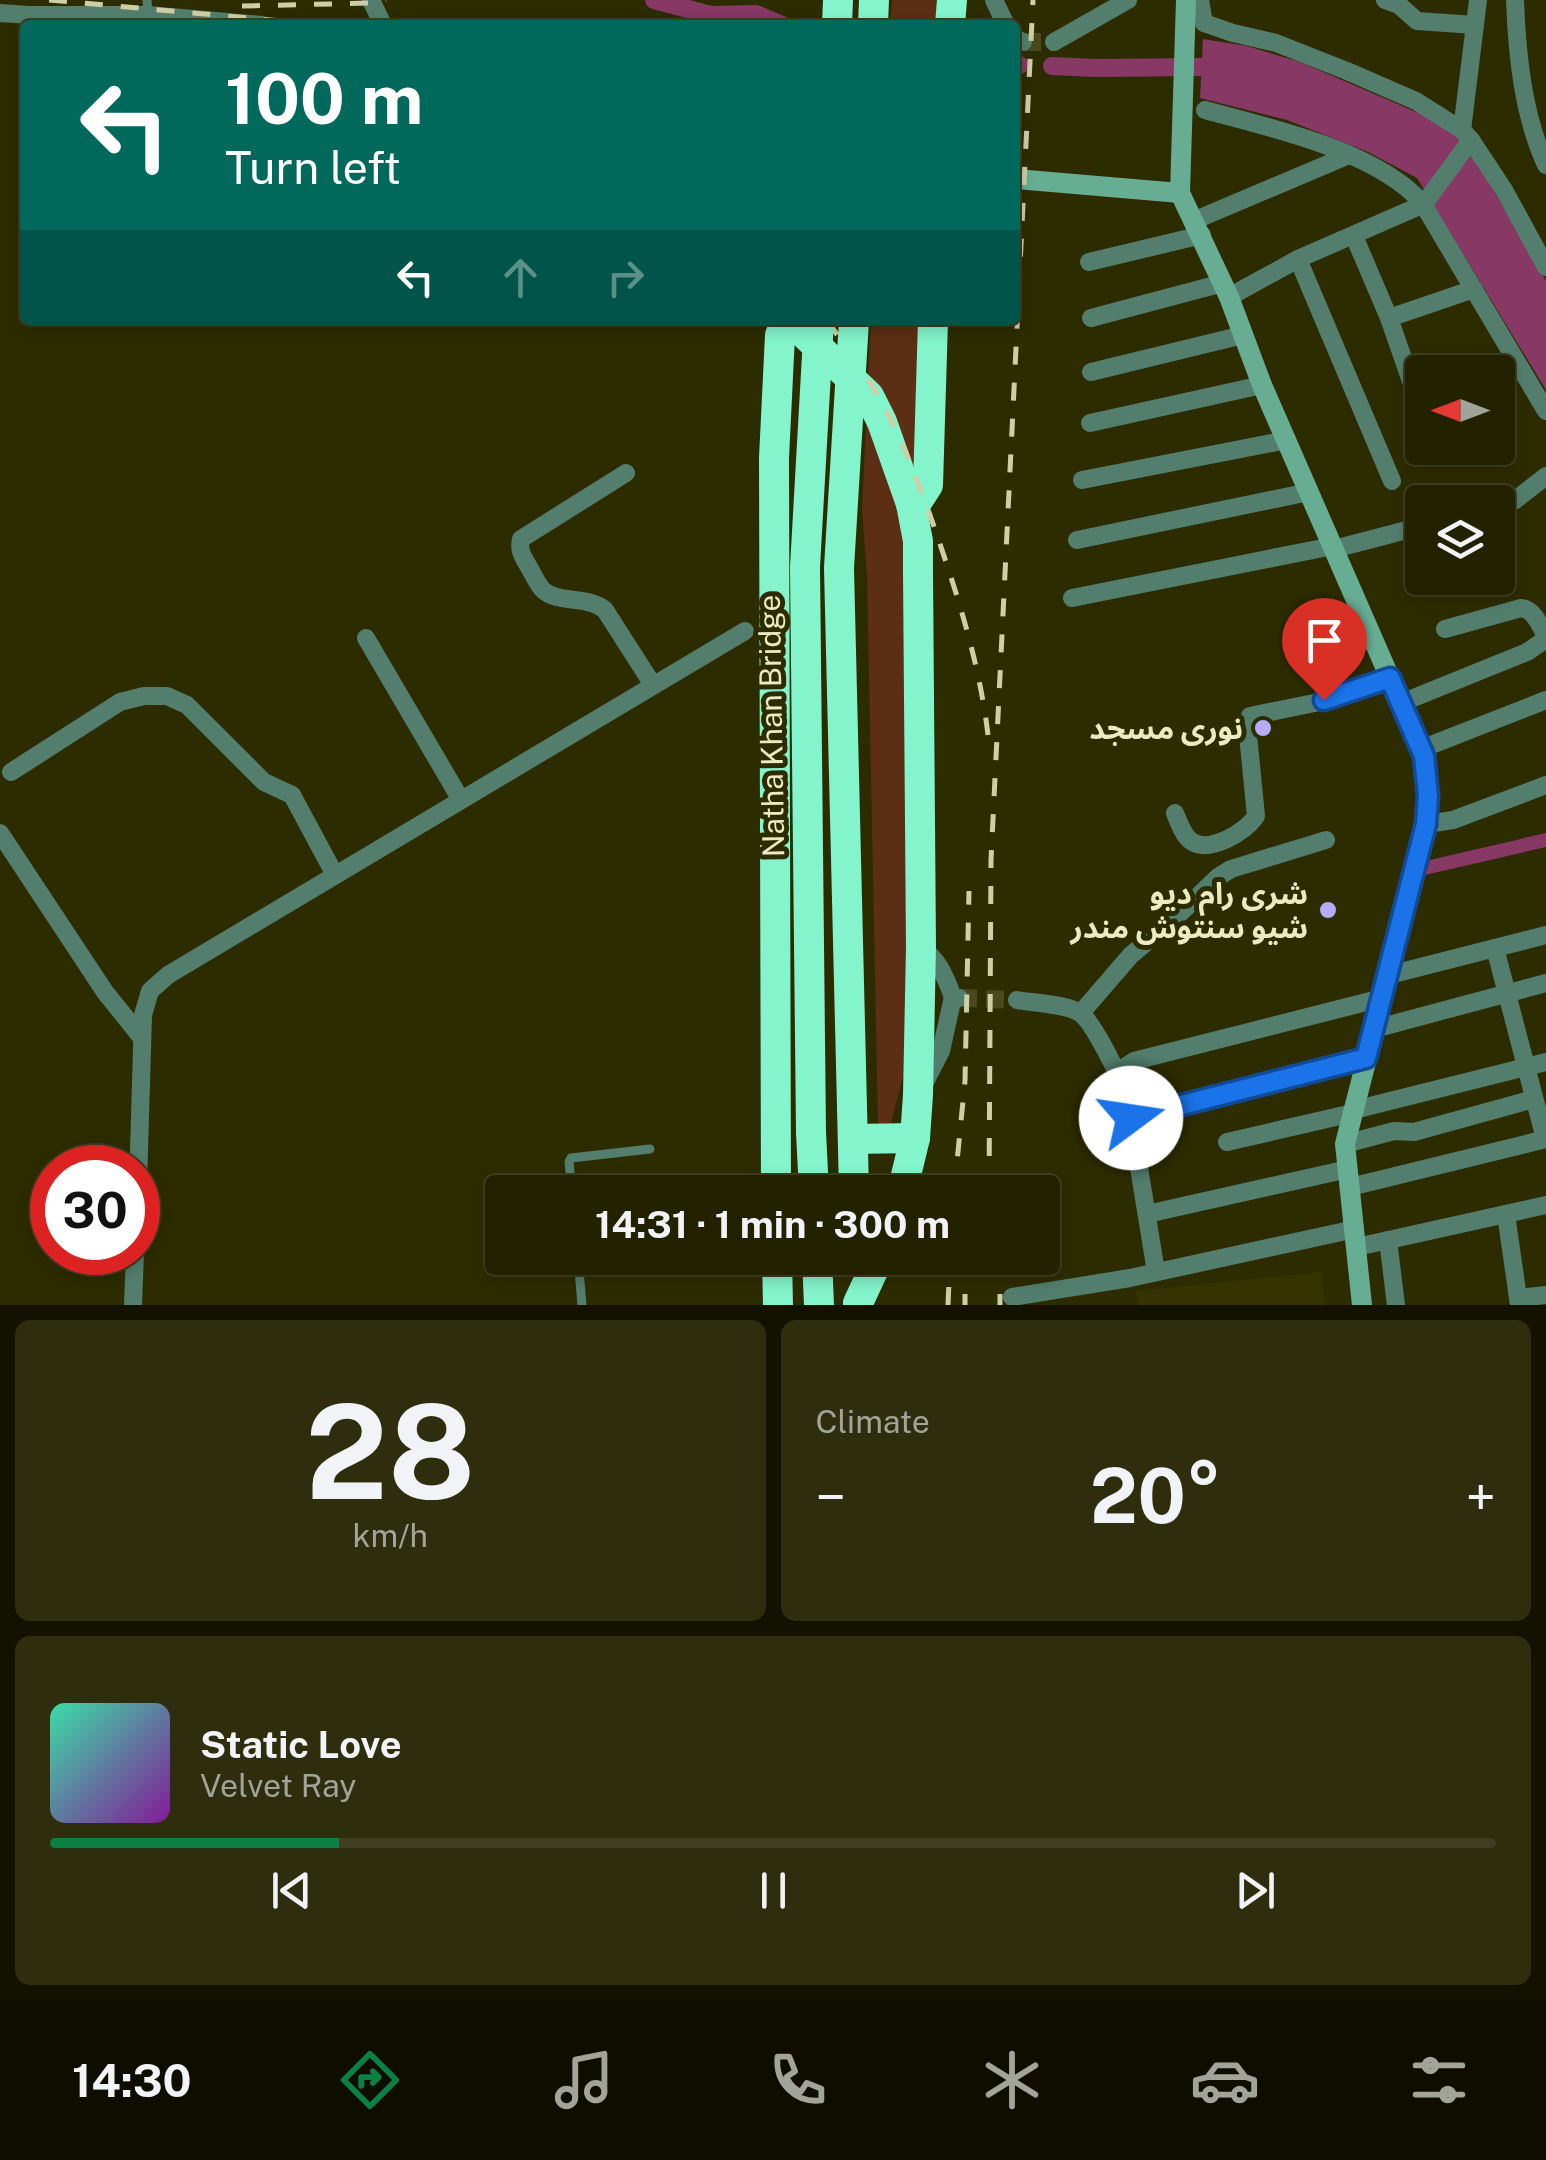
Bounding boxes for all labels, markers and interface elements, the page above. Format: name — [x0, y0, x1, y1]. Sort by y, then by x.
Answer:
text: 100 m — [225, 57, 423, 140]
icon: left — [60, 60, 190, 190]
text: Turn left — [225, 141, 401, 194]
icon: left — [388, 250, 443, 305]
icon: ahead — [493, 250, 548, 305]
icon: right — [598, 250, 653, 305]
north arrow — [1405, 355, 1515, 465]
map controls — [1405, 355, 1515, 595]
button: layers — [1405, 485, 1515, 595]
street label: Natha Khan Bridge — [751, 594, 791, 858]
pin — [1282, 598, 1367, 701]
icon: arrive — [1297, 613, 1352, 668]
place label: نوری مسجد — [1089, 710, 1243, 746]
marker: نوری مسجد — [1252, 717, 1274, 739]
place label: شری رام دیو شیو سنتوش مندر — [1068, 875, 1308, 945]
marker: شری رام دیو شیو سنتوش مندر — [1317, 899, 1339, 921]
position arrow — [1079, 1066, 1183, 1170]
speed limit sign: 30 — [30, 1145, 160, 1275]
text: 14:31 · 1 min · 300 m — [595, 1202, 950, 1247]
text: 28 — [305, 1376, 475, 1528]
text: Climate — [816, 1403, 930, 1440]
text: 20° — [1090, 1452, 1222, 1540]
text: − — [816, 1465, 846, 1529]
text: + — [1465, 1465, 1496, 1529]
text: km/h — [353, 1517, 428, 1554]
text: Static Love — [200, 1722, 402, 1767]
text: Velvet Ray — [200, 1767, 356, 1804]
icon: previous — [264, 1863, 319, 1918]
icon: pause — [746, 1863, 801, 1918]
icon: next — [1228, 1863, 1283, 1918]
icon: directions — [335, 2045, 405, 2115]
icon: music — [549, 2045, 619, 2115]
icon: phone — [763, 2045, 833, 2115]
icon: climate — [977, 2045, 1047, 2115]
icon: car — [1190, 2045, 1260, 2115]
icon: filters — [1404, 2045, 1474, 2115]
text: 14:30 — [72, 2054, 192, 2107]

